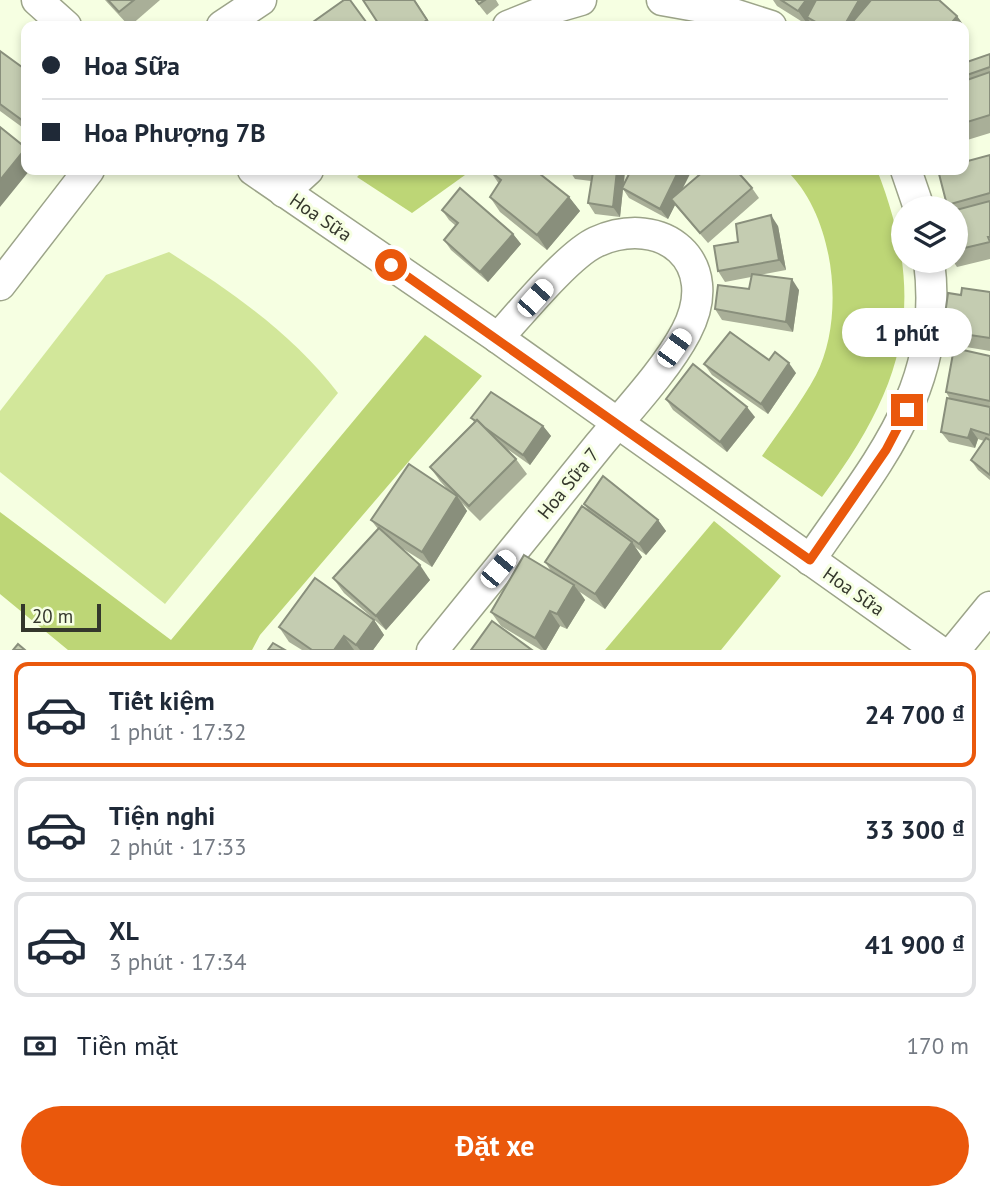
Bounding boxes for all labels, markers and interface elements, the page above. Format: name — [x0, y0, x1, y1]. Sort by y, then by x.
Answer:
text: Hoa Sữa — [84, 49, 180, 82]
text: Hoa Phượng 7B — [84, 116, 266, 149]
street label: Hoa Sữa — [285, 188, 357, 246]
map controls — [891, 196, 968, 273]
button: layers — [891, 196, 968, 273]
route start — [375, 249, 407, 281]
car — [514, 275, 557, 321]
callout: 1 phút — [842, 308, 972, 358]
text: 1 phút — [875, 318, 939, 347]
car — [654, 325, 695, 371]
route end — [891, 394, 923, 426]
street label: Hoa Sữa 7 — [532, 442, 604, 524]
car — [477, 546, 520, 592]
street label: Hoa Sữa — [819, 561, 889, 621]
scale bar — [21, 601, 102, 633]
text: 20 m — [32, 604, 73, 628]
icon: car — [25, 683, 88, 746]
text: Tiết kiệm — [109, 684, 215, 717]
text: 24 700 ₫ — [865, 698, 965, 731]
text: 1 phút · 17:32 — [109, 717, 247, 746]
icon: car — [25, 798, 88, 861]
text: Tiện nghi — [109, 799, 215, 832]
text: 33 300 ₫ — [865, 813, 965, 846]
text: 2 phút · 17:33 — [109, 832, 247, 861]
icon: car — [25, 913, 88, 976]
text: XL — [109, 914, 139, 947]
text: 41 900 ₫ — [865, 928, 965, 961]
text: 3 phút · 17:34 — [109, 947, 247, 976]
icon: cash — [21, 1027, 59, 1065]
text: Tiền mặt — [77, 1029, 178, 1062]
text: 170 m — [907, 1031, 969, 1060]
button: Đặt xe — [21, 1106, 969, 1186]

